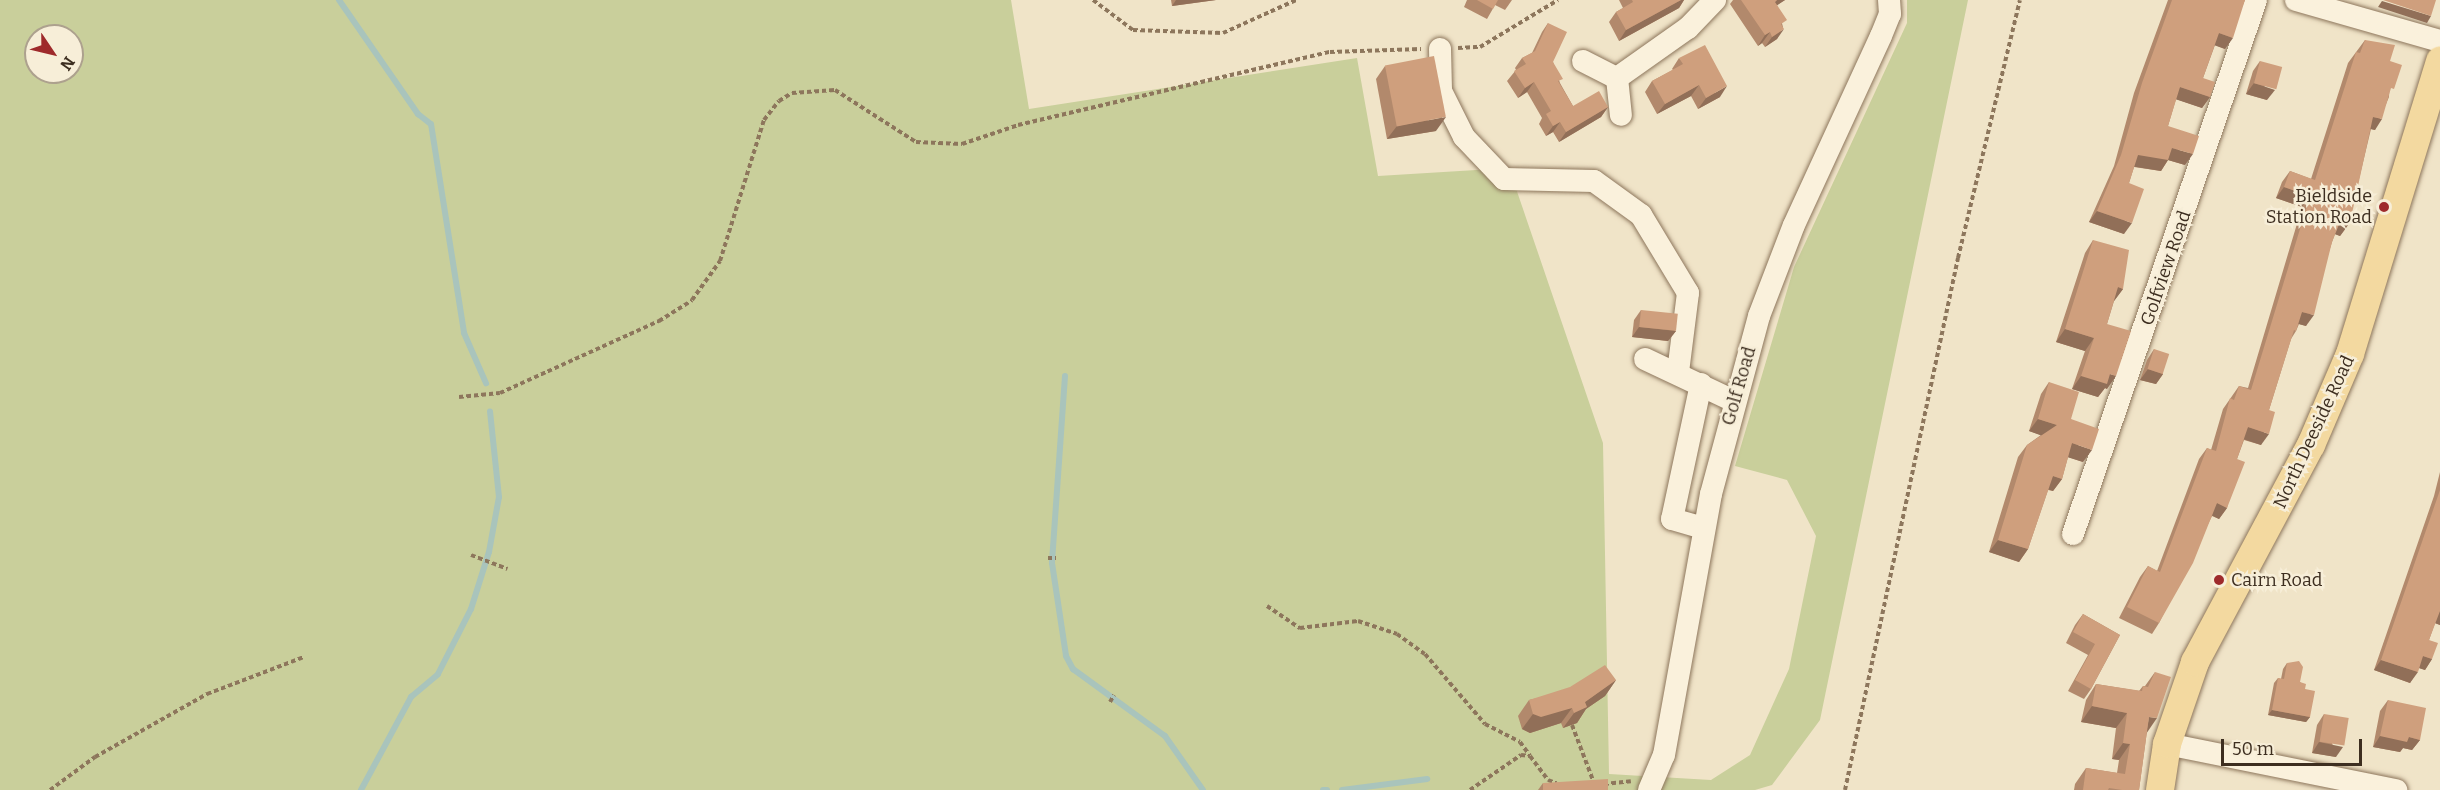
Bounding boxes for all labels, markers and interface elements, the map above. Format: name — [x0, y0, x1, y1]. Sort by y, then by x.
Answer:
north arrow — [24, 24, 84, 84]
text: N — [56, 53, 79, 74]
place label: Bieldside Station Road — [2266, 186, 2372, 228]
marker: Bieldside Station Road — [2377, 200, 2391, 214]
street label: Golfview Road — [2136, 208, 2196, 328]
street label: Golf Road — [1717, 344, 1761, 428]
street label: North Deeside Road — [2269, 352, 2359, 512]
place label: Cairn Road — [2231, 569, 2322, 591]
marker: Cairn Road — [2212, 573, 2226, 587]
scale bar — [2224, 727, 2365, 765]
text: 50 m — [2232, 738, 2274, 760]

